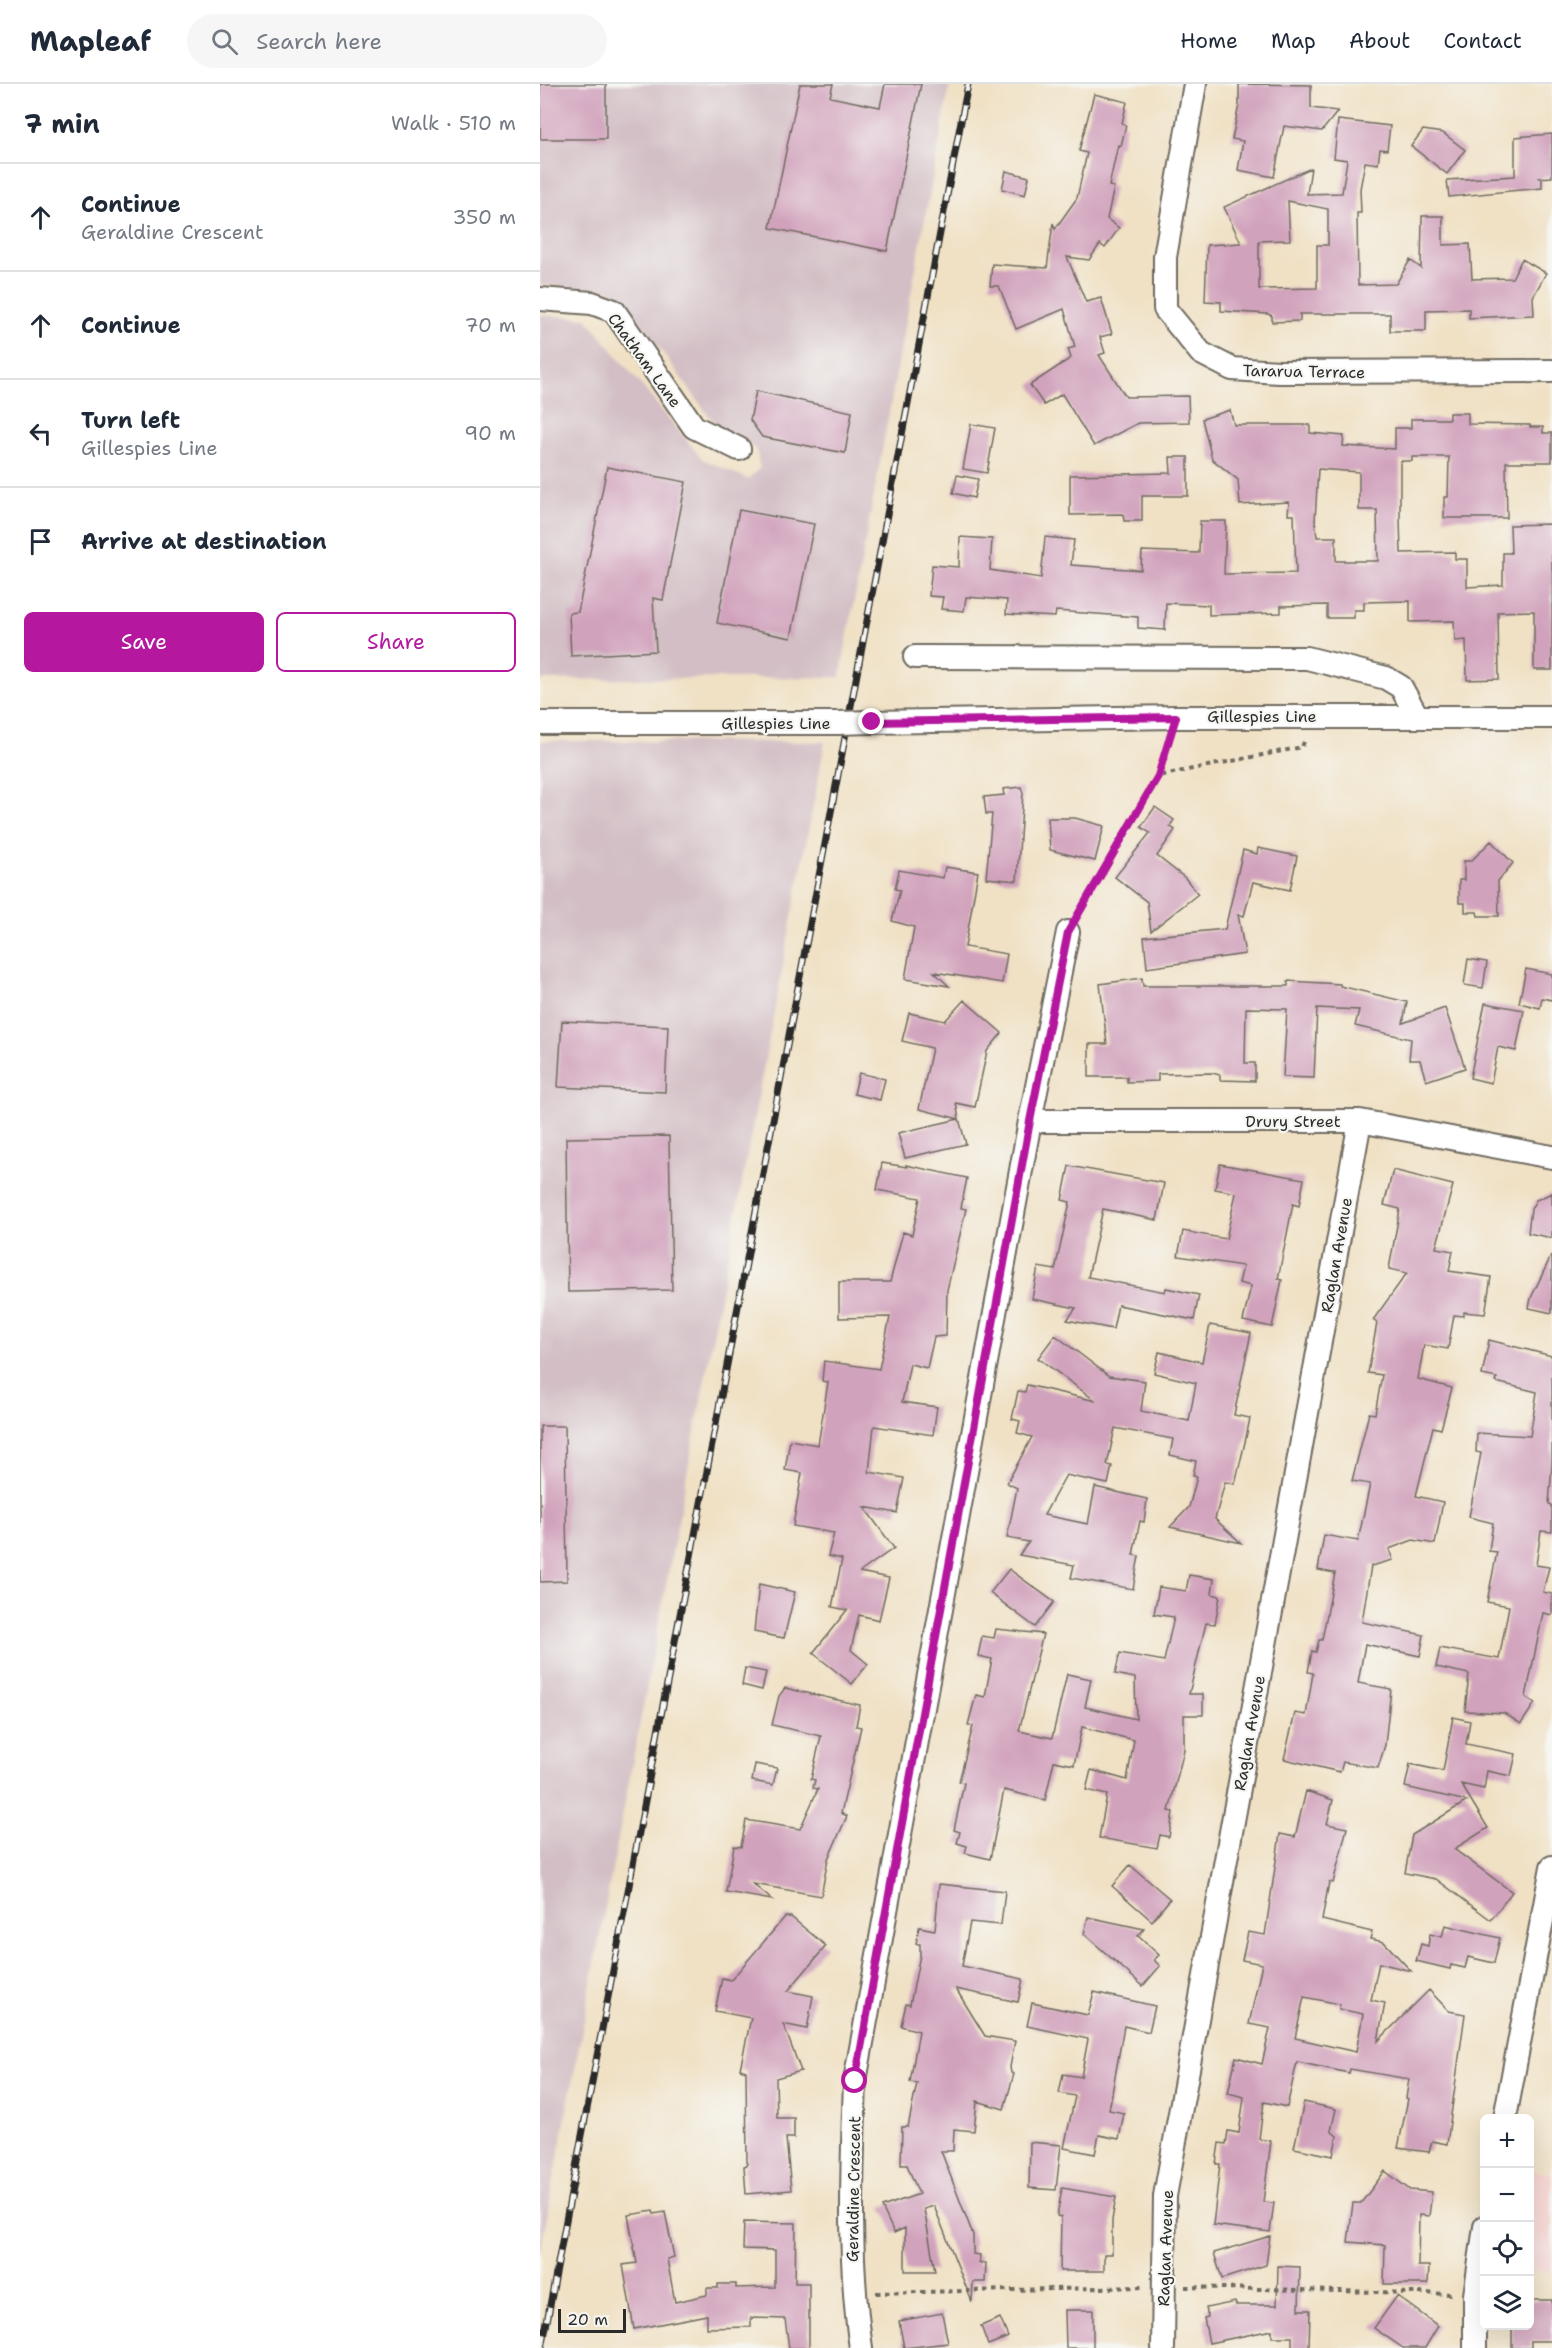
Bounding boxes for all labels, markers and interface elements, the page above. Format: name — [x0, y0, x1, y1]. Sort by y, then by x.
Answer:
search box — [187, 14, 607, 68]
text: Mapleaf — [30, 22, 151, 60]
icon: search — [208, 25, 241, 58]
text: Search here — [256, 27, 382, 56]
text: Home — [1180, 27, 1238, 55]
text: Map — [1271, 27, 1316, 55]
text: About — [1349, 27, 1410, 55]
text: Contact — [1443, 27, 1522, 55]
text: 7 min — [24, 106, 100, 141]
text: Walk · 510 m — [391, 110, 516, 136]
text: Continue — [81, 190, 181, 219]
icon: ahead — [24, 201, 57, 234]
text: 350 m — [452, 204, 516, 230]
text: Geraldine Crescent — [81, 219, 264, 245]
icon: ahead — [24, 309, 57, 342]
street label: Chatham Lane — [603, 309, 686, 412]
text: Continue — [81, 311, 181, 340]
text: 70 m — [464, 312, 516, 338]
street label: Tararua Terrace — [1243, 360, 1365, 383]
text: Turn left — [81, 406, 180, 435]
icon: left — [24, 417, 57, 450]
text: 90 m — [464, 420, 516, 446]
text: Gillespies Line — [81, 435, 218, 461]
icon: arrive — [24, 525, 57, 558]
text: Arrive at destination — [81, 527, 327, 556]
button: Save — [24, 612, 264, 672]
button: Share — [276, 612, 516, 672]
street label: Gillespies Line — [1207, 706, 1317, 727]
route end — [858, 708, 884, 734]
street label: Gillespies Line — [721, 713, 831, 734]
street label: Drury Street — [1245, 1111, 1341, 1132]
street label: Raglan Avenue — [1316, 1196, 1357, 1314]
street label: Raglan Avenue — [1229, 1674, 1270, 1792]
route start — [841, 2067, 867, 2093]
map controls — [1480, 2114, 1534, 2330]
button: + — [1480, 2114, 1534, 2168]
street label: Geraldine Crescent — [842, 2116, 865, 2262]
button: − — [1480, 2168, 1534, 2222]
street label: Raglan Avenue — [1153, 2189, 1178, 2307]
button: locate — [1480, 2222, 1534, 2276]
button: layers — [1480, 2276, 1534, 2330]
scale bar — [558, 2306, 626, 2334]
text: 20 m — [567, 2309, 608, 2330]

